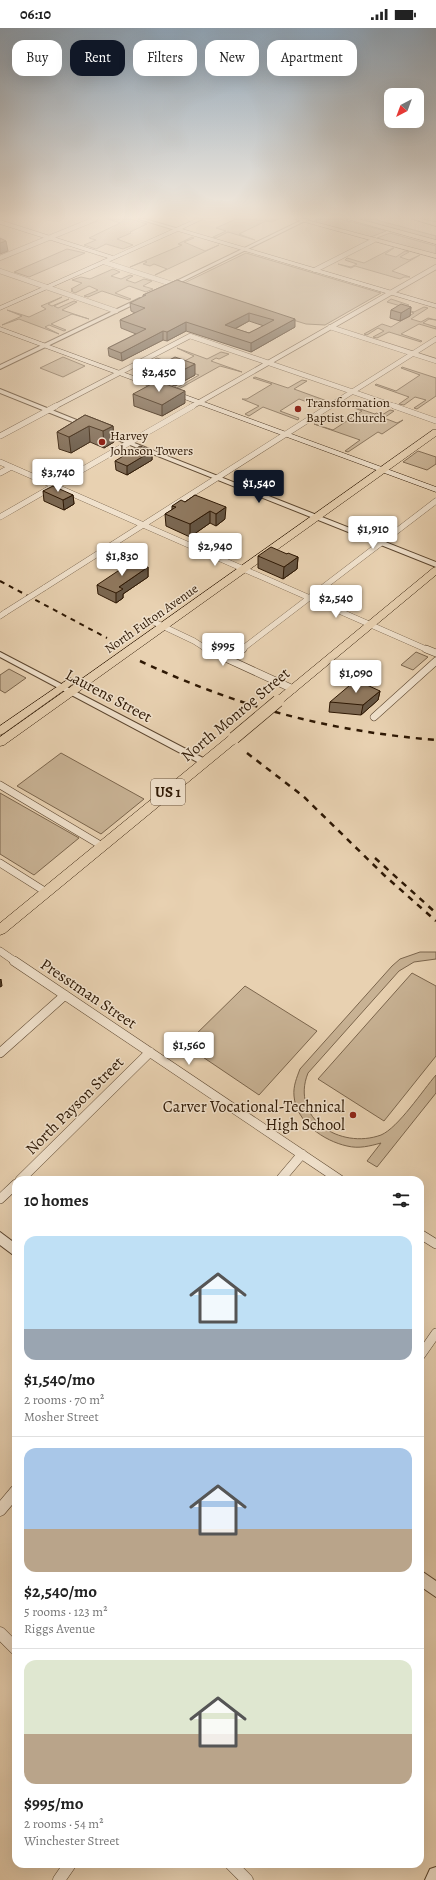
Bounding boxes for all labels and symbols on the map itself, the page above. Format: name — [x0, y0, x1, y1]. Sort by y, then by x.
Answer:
north arrow — [384, 88, 424, 128]
pin: $2,450 — [126, 359, 192, 393]
place label: Transformation Baptist Church — [306, 394, 390, 426]
marker: Transformation Baptist Church — [293, 404, 303, 414]
place label: Harvey Johnson Towers — [110, 427, 193, 459]
marker: Harvey Johnson Towers — [97, 437, 107, 447]
pin: $3,740 — [25, 459, 91, 493]
pin: $1,540 — [226, 470, 292, 504]
pin: $1,910 — [340, 516, 406, 550]
pin: $2,940 — [182, 533, 248, 567]
pin: $1,830 — [89, 543, 155, 577]
street label: North Fulton Avenue — [101, 580, 202, 657]
pin: $2,540 — [303, 585, 369, 619]
pin: $995 — [199, 633, 247, 667]
pin: $1,090 — [323, 660, 389, 694]
street label: North Monroe Street — [177, 663, 295, 767]
street label: Laurens Street — [61, 664, 156, 728]
road number: US 1 — [151, 779, 185, 805]
street label: Presstman Street — [36, 953, 141, 1034]
pin: $1,560 — [156, 1032, 222, 1066]
street label: North Payson Street — [21, 1052, 129, 1160]
place label: Carver Vocational-Technical High School — [163, 1096, 345, 1136]
marker: Carver Vocational-Technical High School — [348, 1110, 358, 1120]

